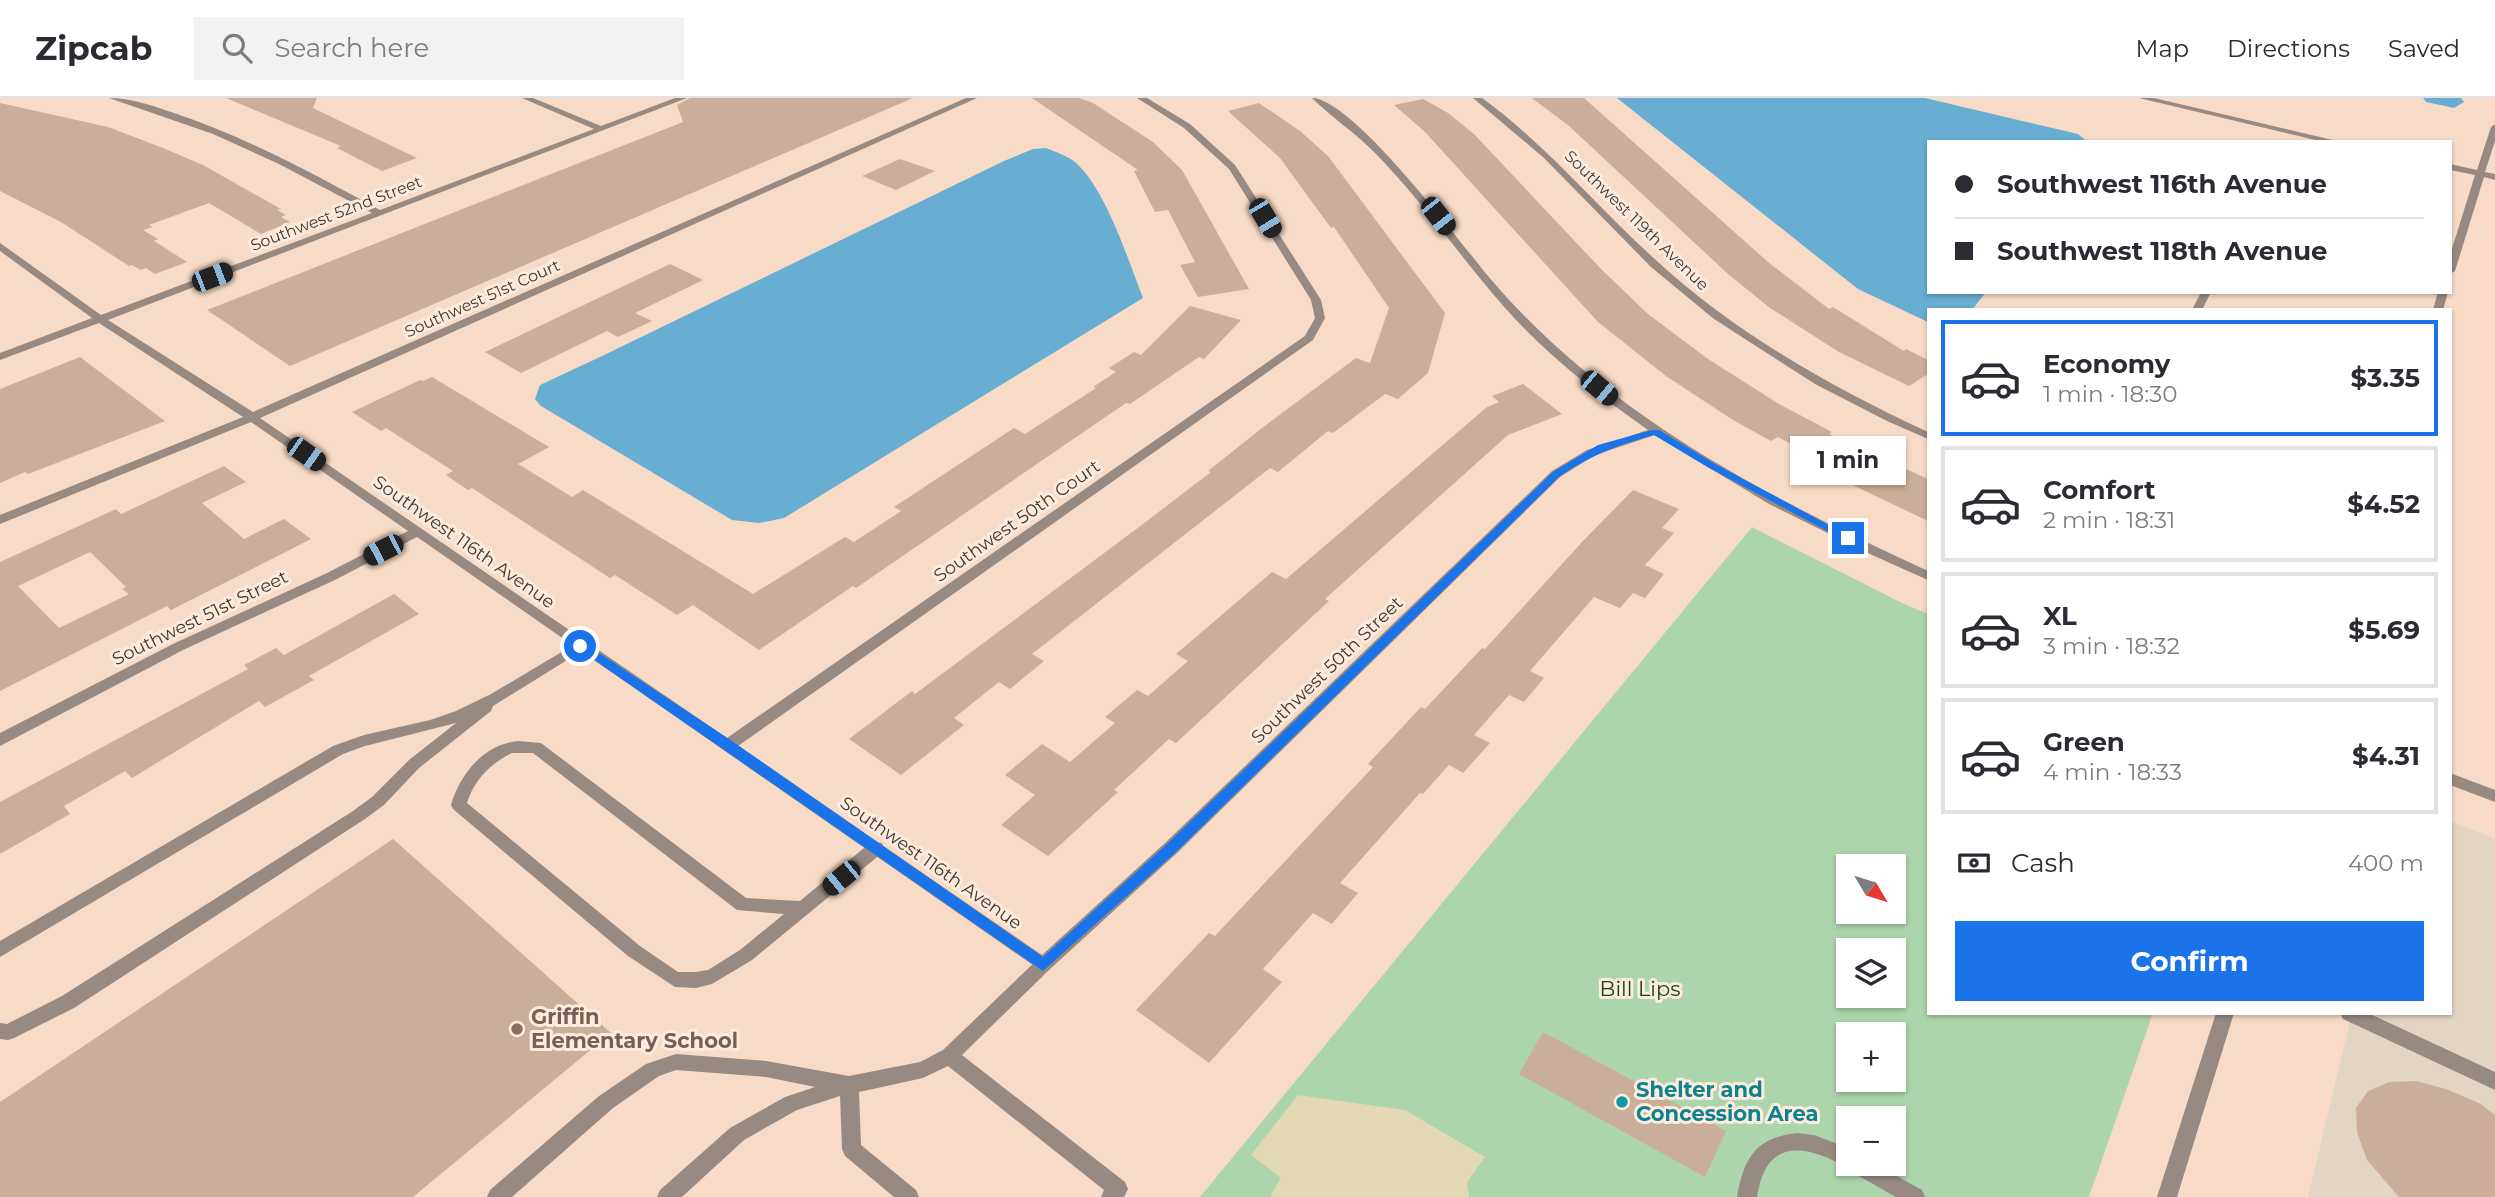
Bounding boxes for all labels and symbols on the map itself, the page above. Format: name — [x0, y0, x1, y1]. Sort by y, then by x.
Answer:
street label: Southwest 119th Avenue — [1561, 146, 1713, 294]
street label: Southwest 52nd Street — [248, 172, 425, 255]
car — [1417, 193, 1460, 239]
car — [1246, 195, 1285, 241]
street label: Southwest 51st Court — [402, 255, 563, 341]
car — [189, 260, 236, 294]
car — [1577, 366, 1622, 410]
car — [283, 433, 330, 475]
callout: 1 min — [1790, 436, 1906, 486]
street label: Southwest 50th Court — [930, 455, 1104, 587]
street label: Southwest 116th Avenue — [369, 471, 559, 613]
route end — [1832, 522, 1864, 554]
car — [360, 531, 407, 569]
street label: Southwest 51st Street — [108, 566, 292, 670]
street label: Southwest 50th Street — [1247, 592, 1407, 748]
route start — [564, 630, 596, 662]
street label: Southwest 116th Avenue — [836, 792, 1026, 934]
north arrow — [1836, 854, 1906, 924]
car — [819, 857, 864, 899]
park label: Bill Lips — [1600, 976, 1680, 1001]
place label: Griffin Elementary School — [531, 1004, 738, 1053]
marker: Griffin Elementary School — [509, 1021, 525, 1037]
place label: Shelter and Concession Area — [1636, 1077, 1818, 1126]
marker: Shelter and Concession Area — [1614, 1094, 1630, 1110]

